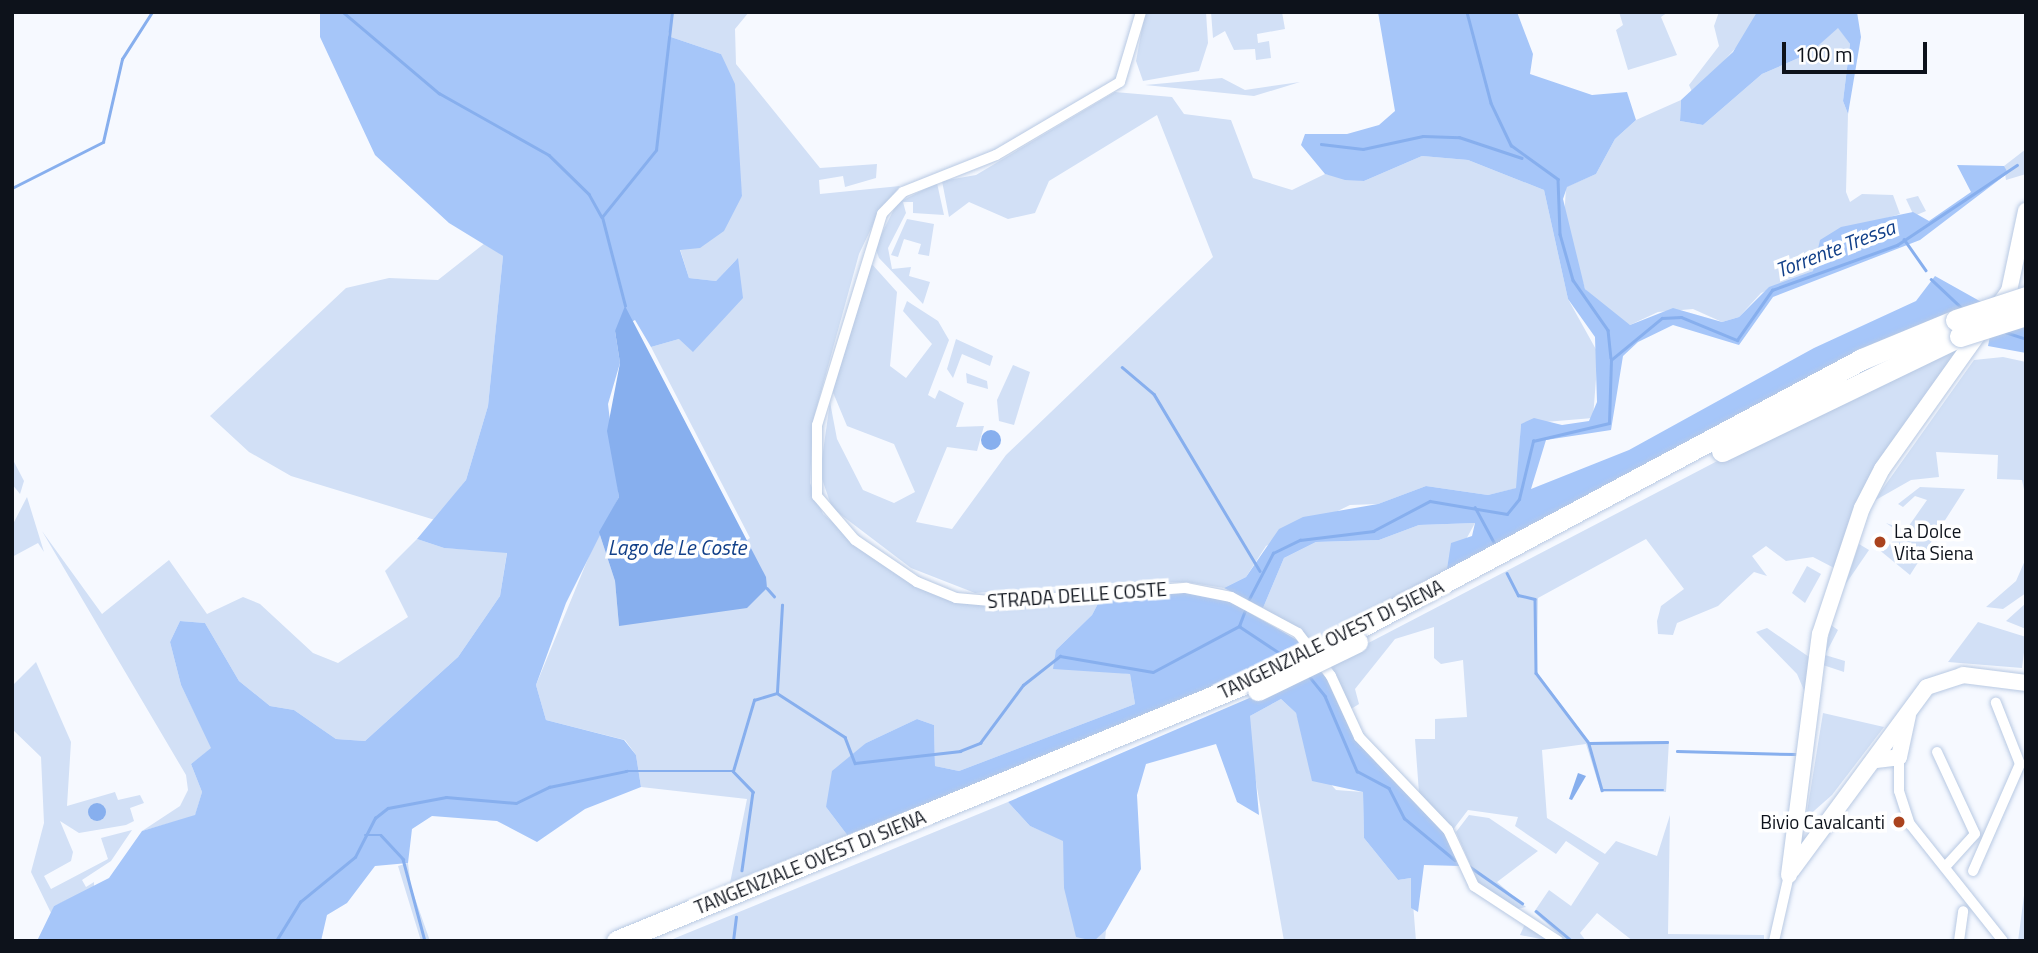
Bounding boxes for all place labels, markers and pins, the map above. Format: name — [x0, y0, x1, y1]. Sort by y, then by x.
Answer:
place label: La Dolce Vita Siena — [1894, 520, 1973, 564]
marker: La Dolce Vita Siena — [1872, 534, 1888, 550]
place label: Bivio Cavalcanti — [1760, 811, 1885, 833]
marker: Bivio Cavalcanti — [1891, 814, 1907, 830]

